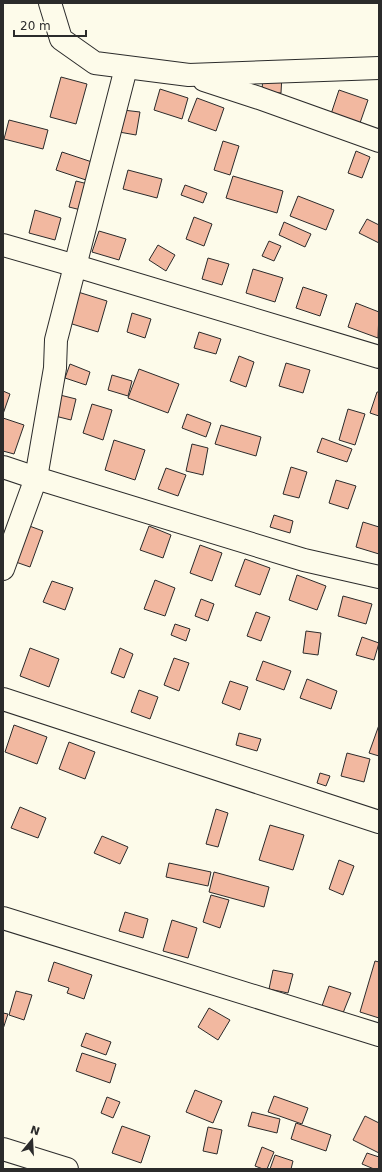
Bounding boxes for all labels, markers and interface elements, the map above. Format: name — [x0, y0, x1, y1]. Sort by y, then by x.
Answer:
scale bar — [14, 12, 86, 38]
text: 20 m — [20, 19, 51, 33]
north arrow — [12, 1120, 52, 1160]
text: N — [29, 1123, 41, 1139]

